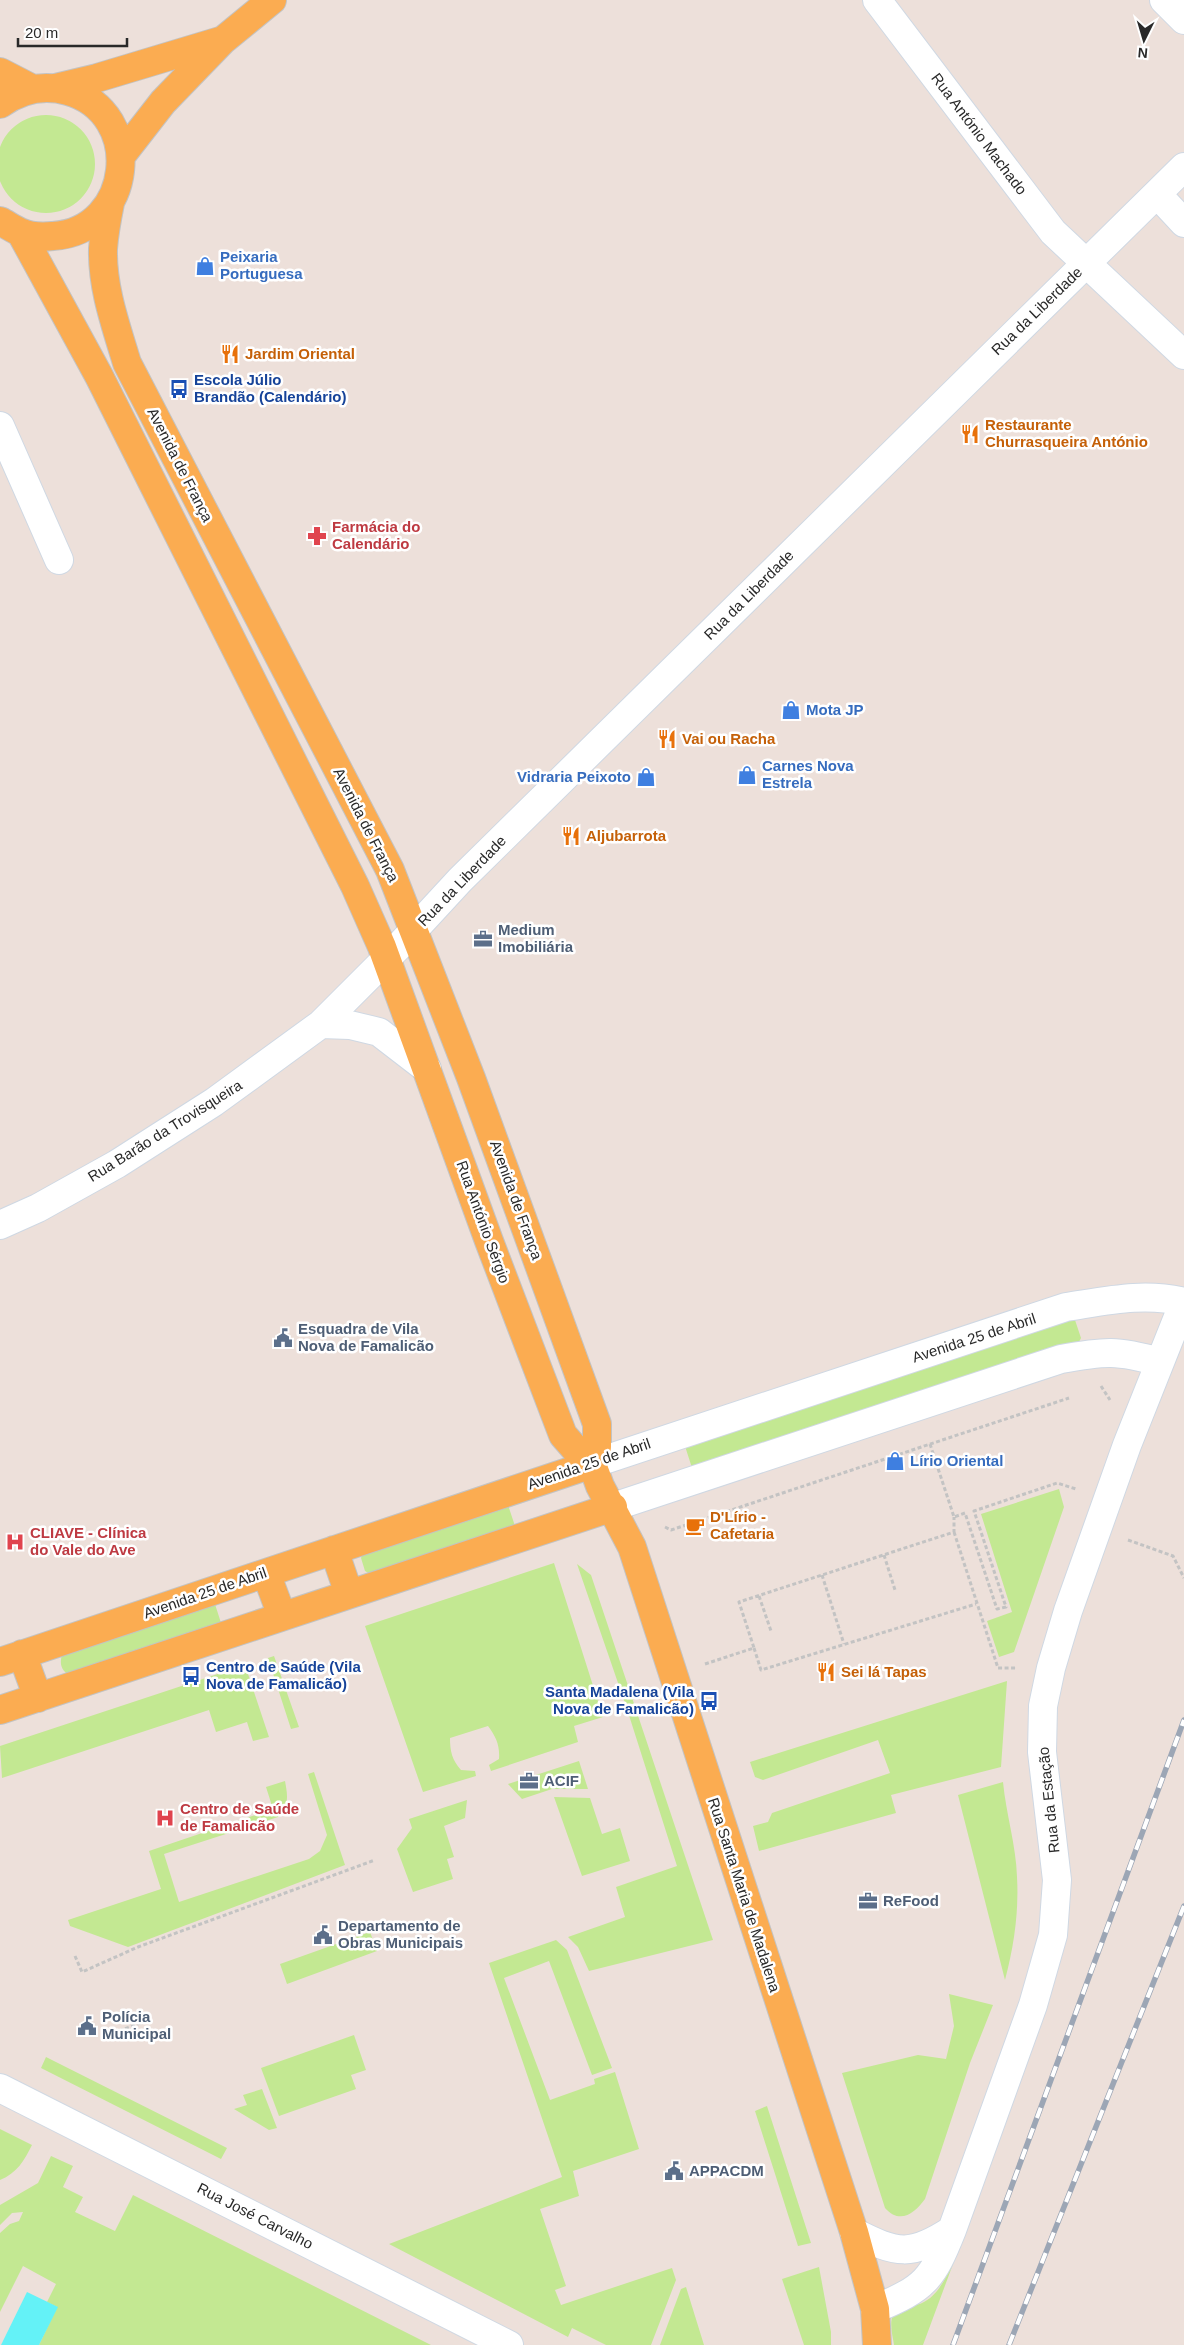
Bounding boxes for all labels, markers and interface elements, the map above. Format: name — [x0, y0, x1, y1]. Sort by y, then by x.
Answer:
scale bar — [18, 15, 126, 47]
north arrow — [1119, 15, 1169, 65]
text: 20 m — [25, 24, 58, 41]
text: N — [1137, 45, 1149, 61]
street label: Rua António Machado — [928, 70, 1031, 198]
place label: Peixaria Portuguesa — [220, 248, 303, 282]
shop icon: Peixaria Portuguesa — [194, 255, 216, 277]
street label: Rua da Liberdade — [988, 263, 1085, 358]
restaurant icon: Jardim Oriental — [219, 343, 241, 365]
place label: Jardim Oriental — [245, 345, 355, 362]
place label: Escola Júlio Brandão (Calendário) — [194, 371, 347, 405]
bus stop icon: Escola Júlio Brandão (Calendário) — [168, 378, 190, 400]
street label: Avenida de França — [144, 405, 217, 525]
place label: Restaurante Churrasqueira António — [985, 416, 1148, 450]
restaurant icon: Restaurante Churrasqueira António — [959, 423, 981, 445]
place label: Farmácia do Calendário — [332, 518, 420, 552]
pharmacy icon: Farmácia do Calendário — [306, 525, 328, 547]
street label: Rua da Liberdade — [700, 546, 797, 643]
shop icon: Mota JP — [780, 699, 802, 721]
place label: Mota JP — [806, 701, 864, 718]
restaurant icon: Vai ou Racha — [656, 728, 678, 750]
place label: Vai ou Racha — [682, 730, 776, 747]
place label: Carnes Nova Estrela — [762, 757, 854, 791]
shop icon: Carnes Nova Estrela — [736, 764, 758, 786]
street label: Avenida de França — [330, 765, 403, 885]
shop icon: Vidraria Peixoto — [635, 766, 657, 788]
place label: Vidraria Peixoto — [517, 768, 631, 785]
restaurant icon: Aljubarrota — [560, 825, 582, 847]
place label: Aljubarrota — [586, 827, 667, 844]
street label: Rua da Liberdade — [414, 832, 509, 929]
place label: Medium Imobiliária — [498, 921, 574, 955]
office icon: Medium Imobiliária — [472, 928, 494, 950]
street label: Rua Barão da Trovisqueira — [85, 1076, 245, 1185]
street label: Avenida de França — [487, 1138, 546, 1262]
street label: Rua António Sérgio — [453, 1158, 514, 1285]
street label: Avenida 25 de Abril — [910, 1310, 1038, 1366]
place label: Esquadra de Vila Nova de Famalicão — [298, 1320, 434, 1354]
public building icon: Esquadra de Vila Nova de Famalicão — [272, 1327, 294, 1349]
street label: Avenida 25 de Abril — [525, 1434, 653, 1493]
shop icon: Lírio Oriental — [884, 1450, 906, 1472]
place label: Lírio Oriental — [910, 1452, 1003, 1469]
place label: D'Lírio - Cafetaria — [710, 1508, 775, 1542]
cafe icon: D'Lírio - Cafetaria — [684, 1515, 706, 1537]
place label: CLIAVE - Clínica do Vale do Ave — [30, 1524, 147, 1558]
hospital icon: CLIAVE - Clínica do Vale do Ave — [4, 1531, 26, 1553]
street label: Avenida 25 de Abril — [141, 1563, 269, 1622]
place label: Centro de Saúde (Vila Nova de Famalicão) — [206, 1658, 361, 1692]
restaurant icon: Sei lá Tapas — [815, 1661, 837, 1683]
place label: Sei lá Tapas — [841, 1663, 927, 1680]
bus stop icon: Centro de Saúde (Vila Nova de Famalicão) — [180, 1665, 202, 1687]
place label: Santa Madalena (Vila Nova de Famalicão) — [545, 1683, 695, 1717]
bus stop icon: Santa Madalena (Vila Nova de Famalicão) — [698, 1690, 720, 1712]
street label: Rua da Estação — [1034, 1746, 1063, 1854]
office icon: ACIF — [518, 1770, 540, 1792]
place label: ACIF — [544, 1772, 579, 1789]
street label: Rua Santa Maria de Madalena — [705, 1795, 784, 1995]
place label: Centro de Saúde de Famalicão — [180, 1800, 299, 1834]
hospital icon: Centro de Saúde de Famalicão — [154, 1807, 176, 1829]
office icon: ReFood — [857, 1890, 879, 1912]
place label: ReFood — [883, 1892, 939, 1909]
place label: Departamento de Obras Municipais — [338, 1917, 463, 1951]
public building icon: Departamento de Obras Municipais — [312, 1924, 334, 1946]
place label: Polícia Municipal — [102, 2008, 171, 2042]
public building icon: Polícia Municipal — [76, 2015, 98, 2037]
public building icon: APPACDM — [663, 2160, 685, 2182]
place label: APPACDM — [689, 2162, 764, 2179]
street label: Rua José Carvalho — [195, 2179, 316, 2252]

